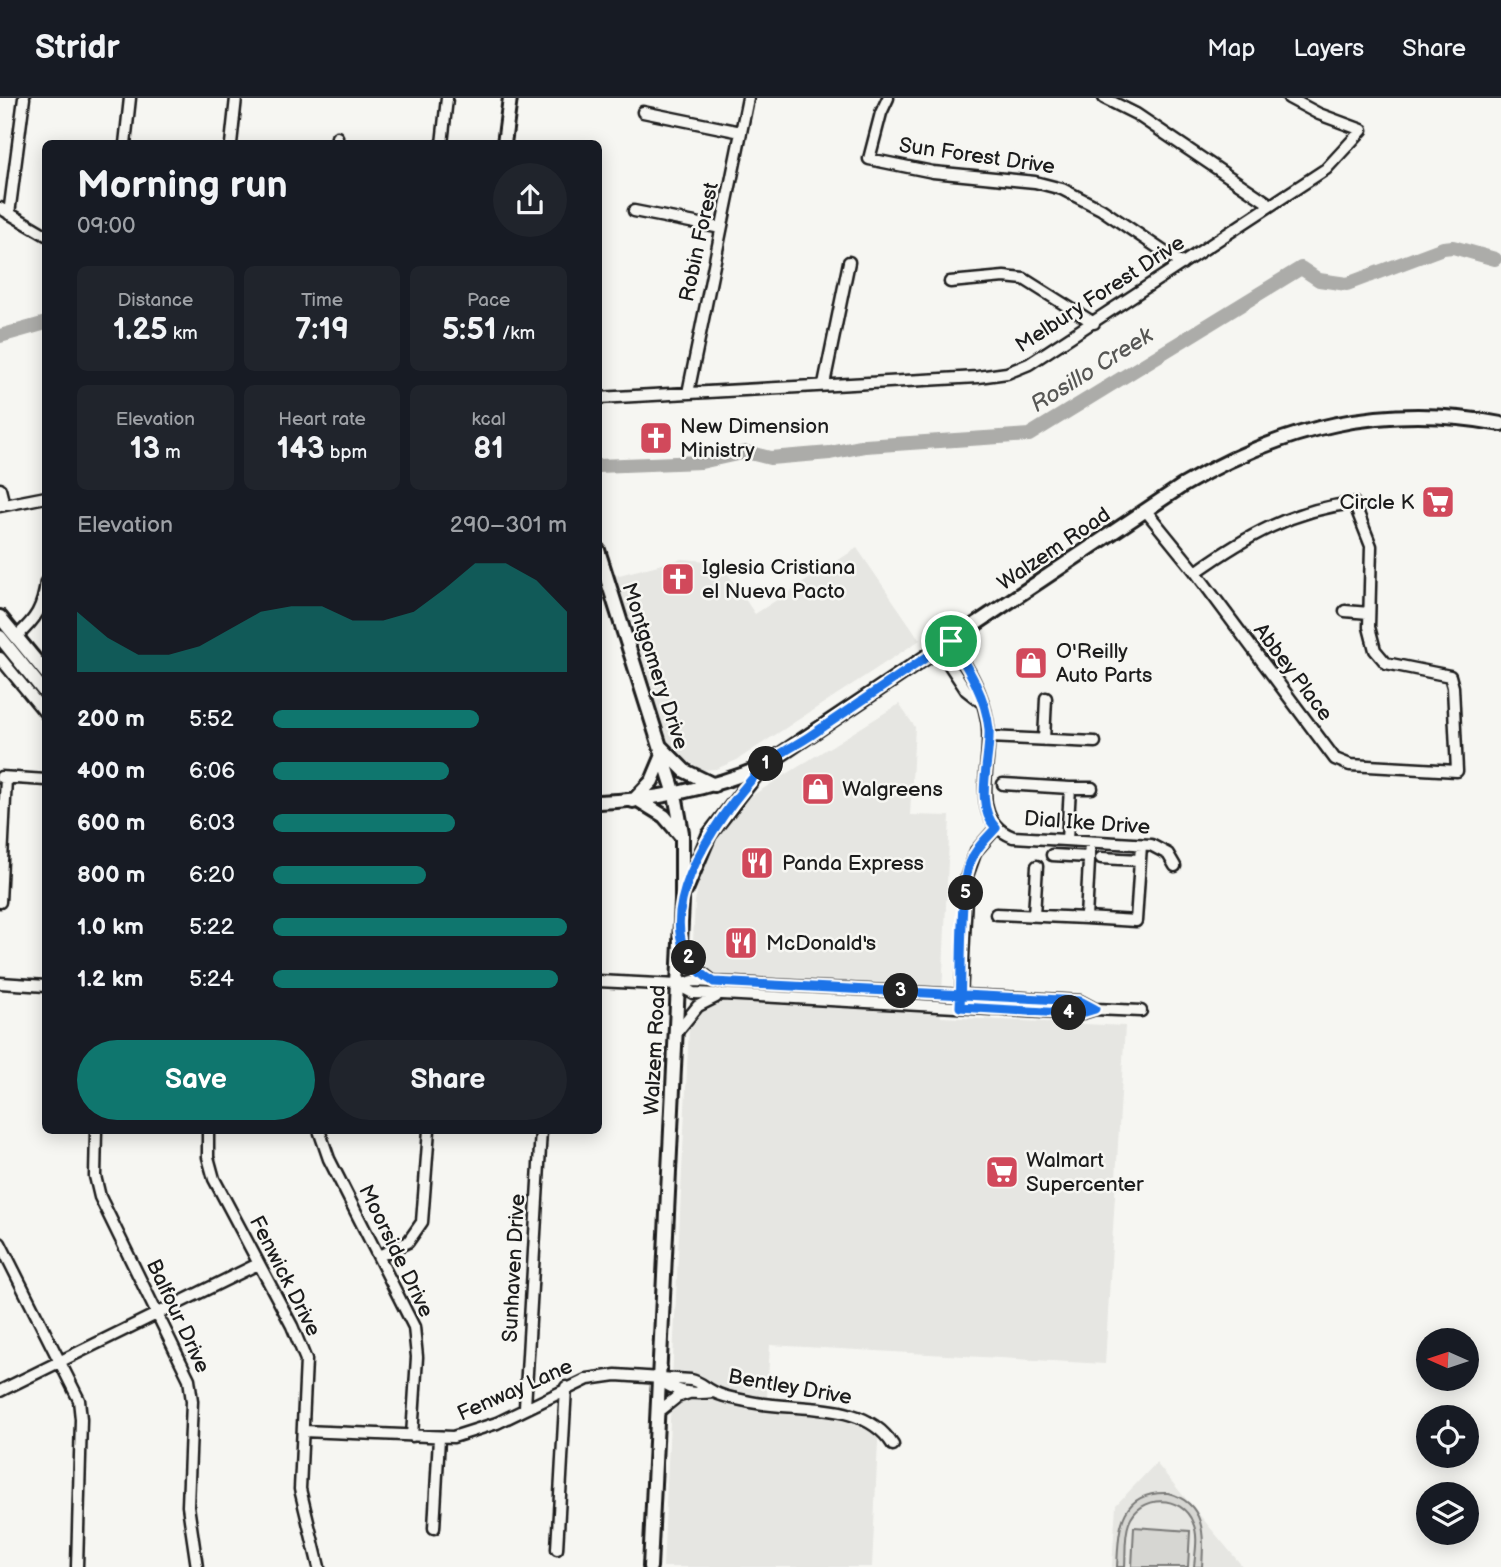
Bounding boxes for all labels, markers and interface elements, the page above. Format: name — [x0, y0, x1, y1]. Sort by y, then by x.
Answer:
text: Stridr — [35, 28, 120, 68]
text: Map — [1207, 34, 1255, 63]
text: Layers — [1293, 34, 1364, 63]
text: Share — [1402, 34, 1466, 63]
street label: Sun Forest Drive — [897, 133, 1057, 179]
text: Morning run — [77, 163, 288, 208]
button: share — [493, 163, 567, 237]
street label: Robin Forest — [674, 180, 724, 304]
text: 09:00 — [77, 212, 136, 240]
street label: Melbury Forest Drive — [1011, 230, 1189, 358]
text: Distance — [117, 289, 193, 312]
text: Time — [301, 289, 343, 312]
text: Pace — [467, 289, 510, 312]
text: 1.25 — [113, 312, 168, 348]
text: 7:19 — [295, 312, 349, 348]
text: 5:51 — [442, 312, 497, 348]
water label: Rosillo Creek — [1026, 321, 1159, 419]
text: km — [168, 322, 198, 345]
text: /km — [497, 322, 535, 345]
text: Elevation — [116, 408, 195, 431]
text: Heart rate — [278, 408, 366, 431]
text: kcal — [472, 408, 506, 431]
place label: New Dimension Ministry — [680, 414, 829, 463]
church icon: New Dimension Ministry — [637, 419, 675, 457]
text: 13 — [130, 431, 160, 467]
text: 143 — [277, 431, 325, 467]
text: 81 — [473, 431, 504, 467]
text: m — [160, 441, 181, 464]
text: bpm — [325, 441, 367, 464]
supermarket icon: Circle K — [1419, 483, 1457, 521]
place label: Circle K — [1340, 490, 1414, 515]
street label: Walzem Road — [993, 502, 1115, 596]
text: Elevation — [77, 511, 173, 539]
text: 290–301 m — [450, 511, 567, 539]
place label: Iglesia Cristiana el Nueva Pacto — [702, 555, 855, 604]
church icon: Iglesia Cristiana el Nueva Pacto — [659, 560, 697, 598]
street label: Montgomery Drive — [616, 580, 694, 752]
pin — [921, 611, 981, 671]
street label: Abbey Place — [1248, 618, 1338, 726]
icon: arrive — [932, 622, 970, 660]
place label: O'Reilly Auto Parts — [1056, 639, 1152, 688]
shop icon: O'Reilly Auto Parts — [1012, 644, 1050, 682]
text: 200 m — [77, 705, 145, 733]
text: 5:52 — [189, 705, 234, 733]
pin: 1 — [748, 746, 784, 782]
text: 1 — [762, 752, 770, 775]
text: 400 m — [77, 757, 145, 785]
text: 6:06 — [189, 757, 235, 785]
shop icon: Walgreens — [799, 770, 837, 808]
place label: Walgreens — [842, 777, 943, 802]
street label: Dial Ike Drive — [1023, 806, 1151, 840]
text: 600 m — [77, 809, 145, 837]
text: 6:03 — [189, 809, 235, 837]
restaurant icon: Panda Express — [738, 844, 776, 882]
place label: Panda Express — [782, 851, 924, 876]
text: 800 m — [77, 861, 145, 889]
text: 6:20 — [189, 861, 235, 889]
pin: 5 — [948, 876, 984, 910]
text: 5 — [960, 881, 971, 904]
text: 1.0 km — [77, 913, 144, 941]
text: 5:22 — [189, 913, 234, 941]
restaurant icon: McDonald's — [722, 924, 760, 962]
place label: McDonald's — [766, 931, 876, 956]
pin: 2 — [672, 940, 706, 976]
text: 2 — [683, 946, 694, 969]
text: 1.2 km — [77, 965, 143, 993]
text: 5:24 — [189, 965, 234, 993]
pin: 3 — [884, 974, 918, 1008]
text: 3 — [895, 979, 906, 1002]
street label: Walzem Road — [639, 984, 671, 1116]
pin: 4 — [1052, 996, 1086, 1030]
text: 4 — [1063, 1001, 1074, 1024]
button: Save — [77, 1040, 315, 1120]
button: Share — [329, 1040, 567, 1120]
place label: Walmart Supercenter — [1026, 1148, 1144, 1197]
supermarket icon: Walmart Supercenter — [983, 1153, 1021, 1191]
street label: Moorside Drive — [353, 1181, 439, 1321]
street label: Sunhaven Drive — [498, 1193, 530, 1343]
street label: Fenwick Drive — [244, 1212, 326, 1340]
street label: Balfour Drive — [141, 1255, 215, 1377]
north arrow — [1416, 1328, 1479, 1391]
map controls — [1416, 1328, 1479, 1545]
street label: Fenway Lane — [454, 1354, 576, 1426]
street label: Bentley Drive — [726, 1364, 854, 1410]
button: locate — [1416, 1405, 1479, 1468]
button: layers — [1416, 1482, 1479, 1545]

